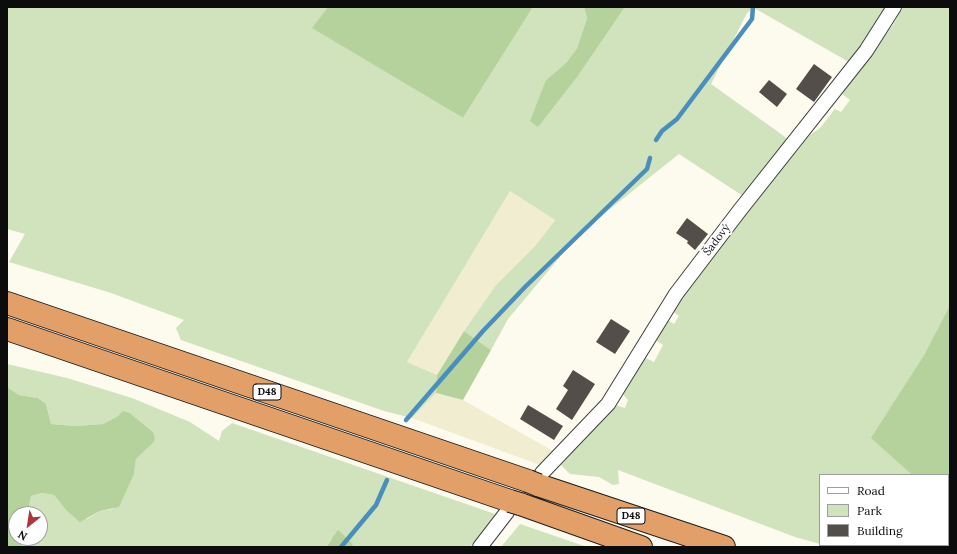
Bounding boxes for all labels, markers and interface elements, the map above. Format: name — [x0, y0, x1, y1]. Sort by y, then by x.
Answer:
street label: Šadový — [701, 222, 733, 258]
road number: D48 — [253, 384, 281, 400]
legend — [819, 474, 949, 546]
text: Road — [857, 483, 885, 498]
text: Park — [857, 503, 882, 518]
north arrow — [8, 506, 48, 546]
road number: D48 — [617, 508, 645, 524]
text: Building — [857, 523, 903, 538]
text: N — [15, 527, 30, 544]

